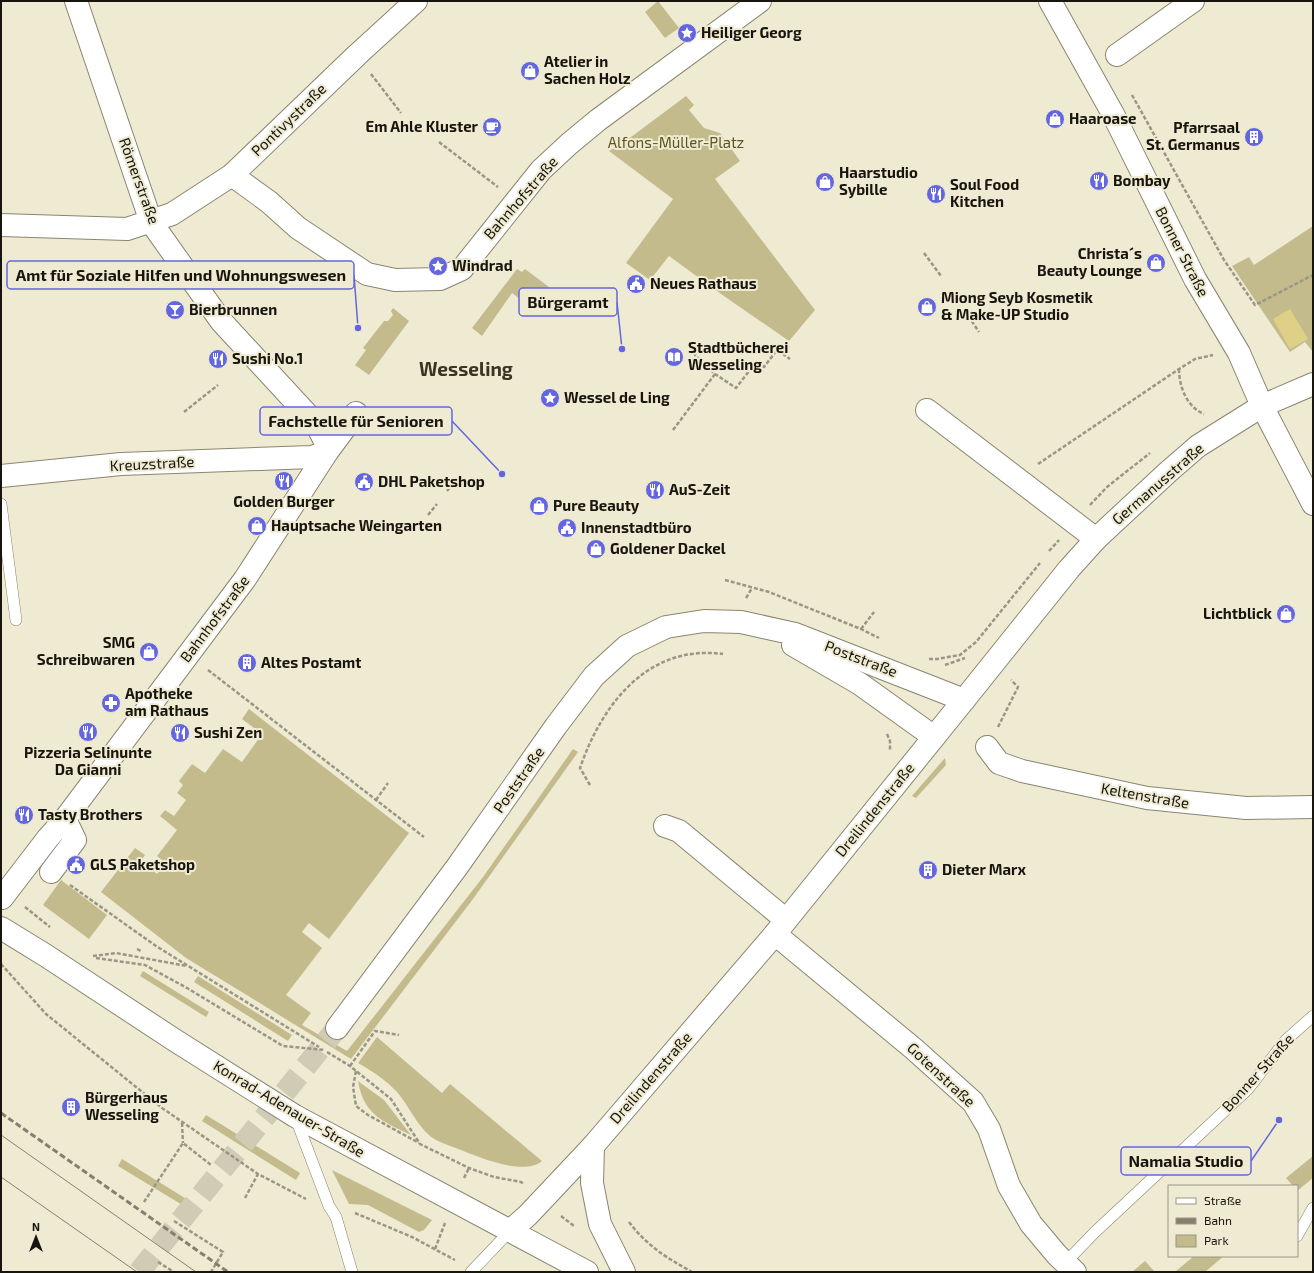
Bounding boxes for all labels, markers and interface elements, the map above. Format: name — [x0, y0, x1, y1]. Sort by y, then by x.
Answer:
place icon: Heiliger Georg — [676, 22, 698, 44]
place label: Heiliger Georg — [701, 23, 802, 41]
place label: Atelier in Sachen Holz — [544, 52, 631, 87]
shop icon: Atelier in Sachen Holz — [519, 60, 541, 82]
street label: Pontivystraße — [247, 79, 329, 159]
shop icon: Haaroase — [1044, 108, 1066, 130]
place label: Haaroase — [1069, 109, 1137, 127]
cafe icon: Em Ahle Kluster — [481, 116, 503, 138]
place label: Em Ahle Kluster — [365, 117, 479, 135]
place label: Pfarrsaal St. Germanus — [1146, 118, 1240, 153]
building icon: Pfarrsaal St. Germanus — [1243, 126, 1265, 148]
park label: Alfons-Müller-Platz — [608, 133, 744, 151]
street label: Römerstraße — [116, 135, 164, 226]
street label: Bahnhofstraße — [479, 152, 561, 242]
place label: Haarstudio Sybille — [839, 163, 918, 199]
restaurant icon: Bombay — [1088, 170, 1110, 192]
shop icon: Haarstudio Sybille — [814, 171, 836, 193]
place label: Bombay — [1113, 171, 1171, 190]
place label: Soul Food Kitchen — [950, 175, 1019, 210]
restaurant icon: Soul Food Kitchen — [925, 183, 947, 205]
street label: Bonner Straße — [1152, 203, 1213, 300]
place label: Christa´s Beauty Lounge — [1037, 244, 1142, 280]
shop icon: Christa´s Beauty Lounge — [1145, 252, 1167, 274]
place icon: Windrad — [427, 255, 449, 277]
place label: Windrad — [452, 256, 513, 274]
callout: Amt für Soziale Hilfen und Wohnungswesen — [7, 261, 354, 289]
text: Amt für Soziale Hilfen und Wohnungswesen — [16, 265, 346, 284]
public building icon: Neues Rathaus — [625, 273, 647, 295]
place label: Neues Rathaus — [650, 274, 757, 292]
callout: Bürgeramt — [519, 288, 617, 316]
place label: Miong Seyb Kosmetik & Make-UP Studio — [941, 288, 1094, 323]
text: Bürgeramt — [527, 292, 609, 311]
shop icon: Miong Seyb Kosmetik & Make-UP Studio — [916, 296, 938, 318]
bar icon: Bierbrunnen — [164, 299, 186, 321]
place label: Bierbrunnen — [189, 300, 277, 318]
place label: Stadtbücherei Wesseling — [688, 338, 788, 373]
library icon: Stadtbücherei Wesseling — [663, 346, 685, 368]
restaurant icon: Sushi No.1 — [207, 348, 229, 370]
place label: Sushi No.1 — [232, 349, 303, 367]
district label: Wesseling — [419, 357, 513, 380]
place icon: Wessel de Ling — [539, 387, 561, 409]
place label: Wessel de Ling — [564, 388, 670, 406]
callout: Fachstelle für Senioren — [260, 407, 452, 435]
text: Fachstelle für Senioren — [268, 411, 444, 430]
street label: Germanusstraße — [1108, 439, 1207, 528]
street label: Kreuzstraße — [109, 452, 195, 474]
restaurant icon: Golden Burger — [273, 470, 295, 492]
public building icon: DHL Paketshop — [353, 471, 375, 493]
place label: DHL Paketshop — [378, 472, 485, 490]
restaurant icon: AuS-Zeit — [644, 479, 666, 501]
place label: AuS-Zeit — [669, 480, 730, 498]
place label: Golden Burger — [233, 492, 335, 510]
shop icon: Pure Beauty — [528, 495, 550, 517]
place label: Pure Beauty — [553, 496, 640, 515]
shop icon: Hauptsache Weingarten — [246, 515, 268, 537]
place label: Hauptsache Weingarten — [271, 516, 442, 534]
public building icon: Innenstadtbüro — [556, 517, 578, 539]
place label: Innenstadtbüro — [581, 518, 692, 536]
shop icon: Goldener Dackel — [585, 538, 607, 560]
place label: Goldener Dackel — [610, 539, 726, 557]
street label: Bahnhofstraße — [176, 572, 253, 665]
shop icon: Lichtblick — [1275, 603, 1297, 625]
place label: Lichtblick — [1203, 604, 1273, 622]
place label: SMG Schreibwaren — [37, 633, 135, 668]
street label: Poststraße — [822, 636, 900, 680]
shop icon: SMG Schreibwaren — [138, 641, 160, 663]
building icon: Altes Postamt — [236, 652, 258, 674]
place label: Altes Postamt — [261, 653, 361, 671]
place label: Apotheke am Rathaus — [125, 684, 209, 719]
pharmacy icon: Apotheke am Rathaus — [100, 692, 122, 714]
restaurant icon: Pizzeria Selinunte Da Gianni — [77, 721, 99, 743]
restaurant icon: Sushi Zen — [169, 722, 191, 744]
place label: Sushi Zen — [194, 723, 262, 741]
place label: Pizzeria Selinunte Da Gianni — [24, 743, 152, 778]
street label: Poststraße — [489, 743, 547, 816]
street label: Dreilindenstraße — [831, 759, 918, 860]
street label: Keltenstraße — [1100, 778, 1191, 812]
restaurant icon: Tasty Brothers — [13, 804, 35, 826]
place label: Tasty Brothers — [38, 805, 142, 824]
public building icon: GLS Paketshop — [65, 854, 87, 876]
place label: GLS Paketshop — [90, 855, 195, 873]
building icon: Dieter Marx — [917, 859, 939, 881]
place label: Dieter Marx — [942, 860, 1026, 878]
street label: Dreilindenstraße — [606, 1028, 695, 1127]
street label: Bonner Straße — [1218, 1030, 1297, 1115]
street label: Gotenstraße — [904, 1038, 979, 1110]
street label: Konrad-Adenauer-Straße — [211, 1056, 368, 1161]
place label: Bürgerhaus Wesseling — [85, 1088, 168, 1123]
building icon: Bürgerhaus Wesseling — [60, 1096, 82, 1118]
callout: Namalia Studio — [1121, 1147, 1251, 1175]
text: Namalia Studio — [1129, 1151, 1243, 1170]
legend — [1168, 1185, 1298, 1257]
text: Straße — [1204, 1193, 1241, 1207]
text: Bahn — [1204, 1213, 1232, 1227]
north arrow — [16, 1217, 56, 1257]
text: N — [32, 1220, 40, 1233]
text: Park — [1204, 1233, 1229, 1247]

